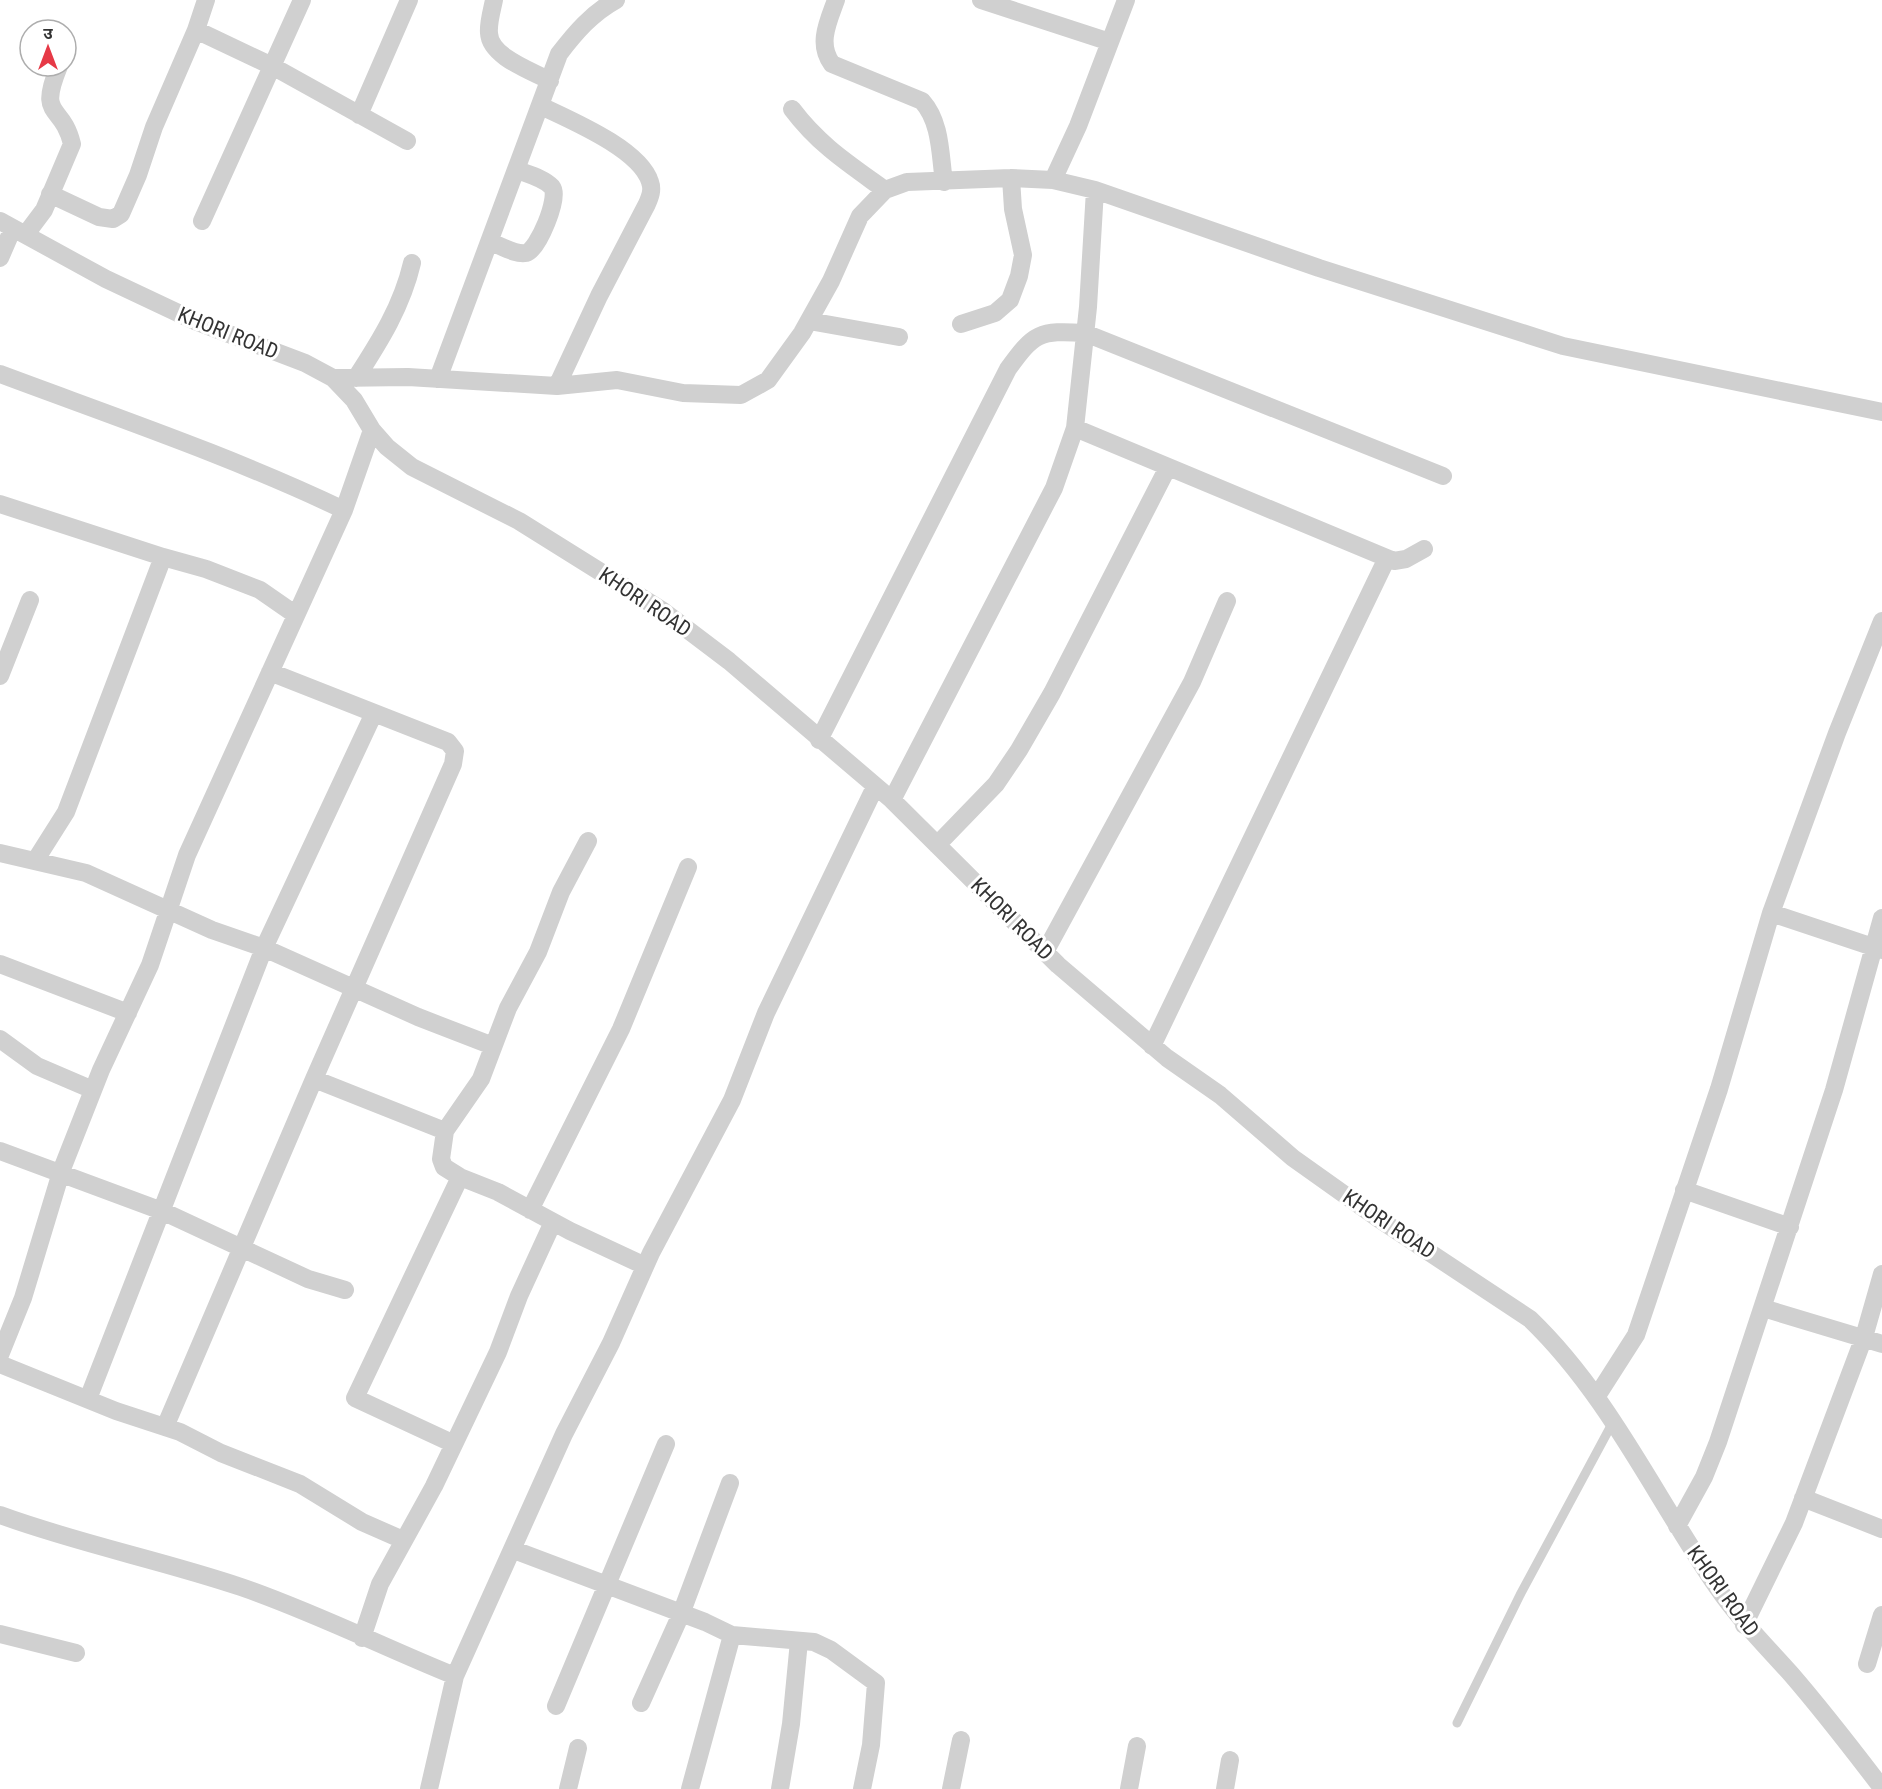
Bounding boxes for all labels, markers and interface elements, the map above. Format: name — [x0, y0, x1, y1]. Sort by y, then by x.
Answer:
north arrow — [18, 18, 78, 78]
text: उ — [43, 24, 53, 43]
street label: KHORI ROAD — [174, 302, 282, 364]
street label: KHORI ROAD — [594, 562, 696, 642]
street label: KHORI ROAD — [966, 873, 1058, 965]
street label: KHORI ROAD — [1338, 1184, 1440, 1264]
street label: KHORI ROAD — [1682, 1541, 1764, 1641]

